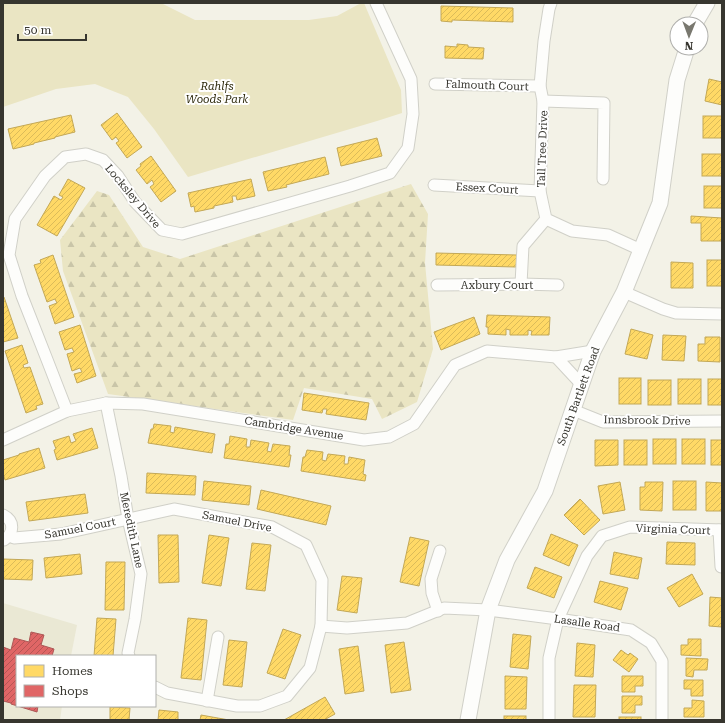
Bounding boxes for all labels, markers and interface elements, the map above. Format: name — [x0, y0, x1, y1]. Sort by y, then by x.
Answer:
scale bar — [18, 16, 86, 42]
north arrow — [669, 16, 709, 56]
text: 50 m — [24, 23, 51, 37]
text: N — [684, 39, 693, 52]
street label: Falmouth Court — [445, 78, 529, 93]
park label: Rahlfs Woods Park — [186, 80, 248, 106]
street label: Tall Tree Drive — [535, 110, 550, 188]
street label: Locksley Drive — [102, 162, 163, 231]
street label: Essex Court — [455, 180, 519, 197]
street label: Axbury Court — [461, 279, 533, 292]
street label: South Bartlett Road — [555, 345, 602, 447]
street label: Innsbrook Drive — [603, 413, 691, 428]
street label: Cambridge Avenue — [243, 414, 344, 443]
street label: Meredith Lane — [117, 491, 146, 569]
street label: Samuel Drive — [201, 508, 273, 535]
street label: Samuel Court — [43, 515, 117, 542]
street label: Virginia Court — [635, 522, 711, 537]
street label: Lasalle Road — [553, 612, 621, 635]
legend — [16, 655, 156, 707]
text: Homes — [52, 664, 93, 678]
text: Shops — [52, 684, 88, 698]

